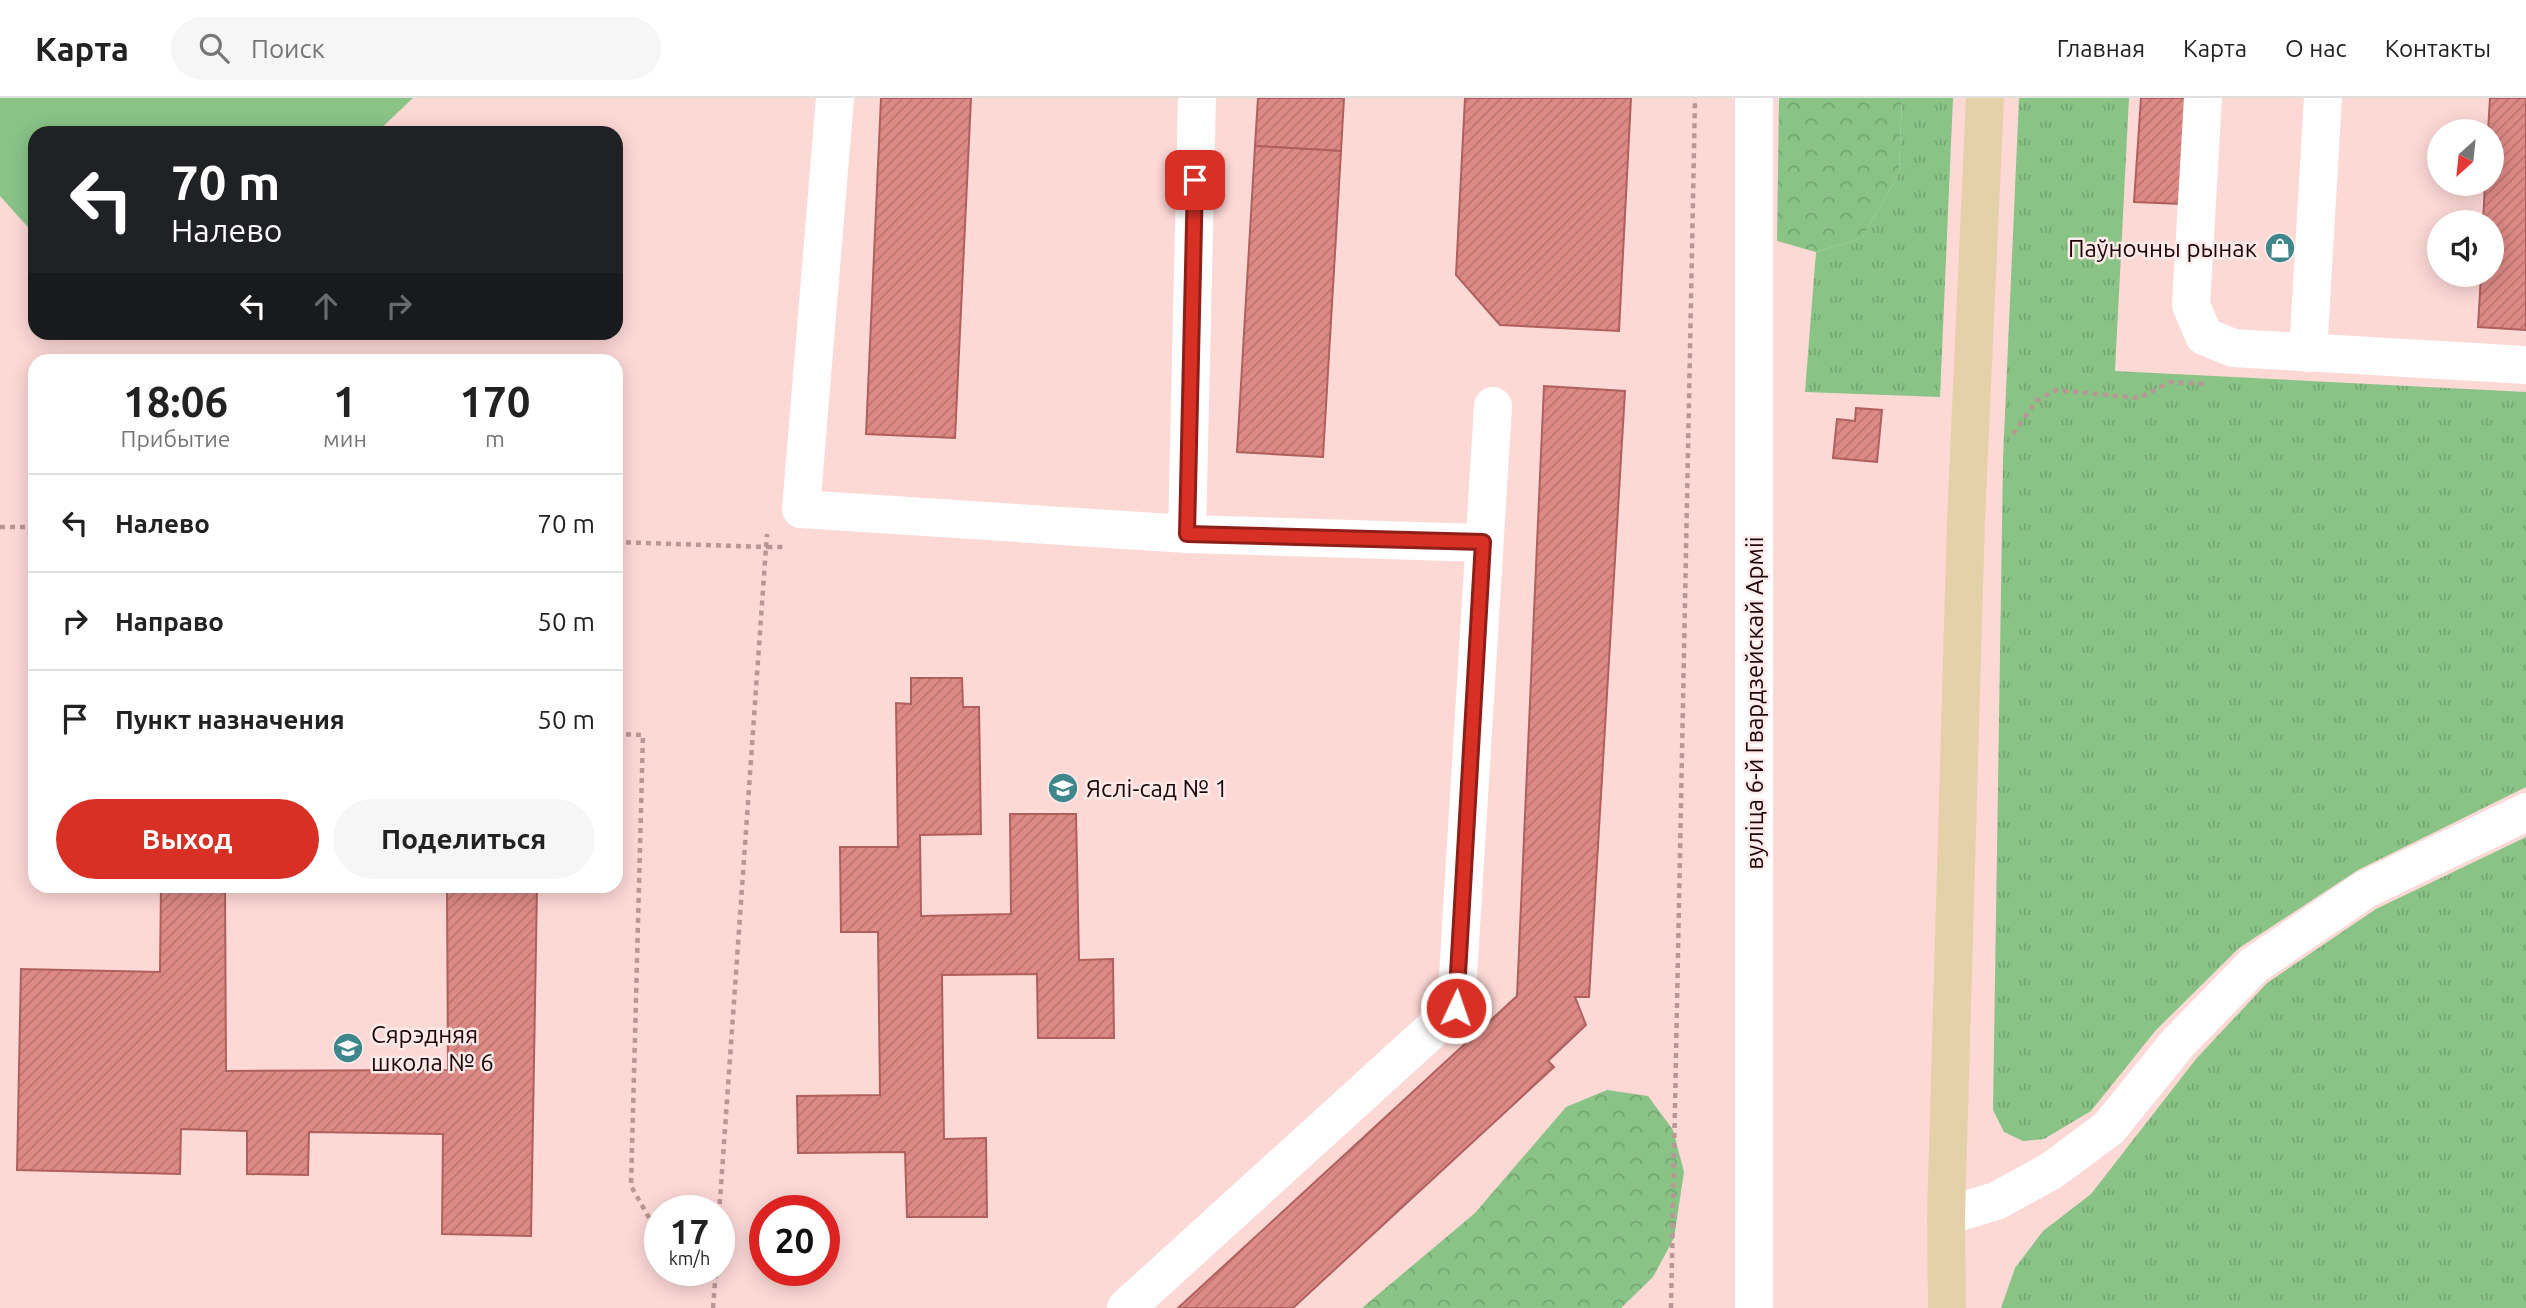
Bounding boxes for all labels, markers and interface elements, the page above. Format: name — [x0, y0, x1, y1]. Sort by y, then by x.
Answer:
search box — [171, 17, 661, 80]
icon: search — [195, 29, 233, 67]
text: Карта — [35, 30, 129, 67]
text: Поиск — [251, 34, 325, 63]
text: Главная — [2057, 35, 2145, 62]
text: Карта — [2183, 35, 2247, 62]
text: О нас — [2285, 35, 2347, 62]
text: Контакты — [2385, 35, 2491, 62]
north arrow — [2427, 119, 2504, 196]
map controls — [2427, 119, 2504, 287]
pin — [1165, 150, 1225, 210]
icon: left — [56, 154, 147, 245]
text: 70 m — [171, 154, 280, 209]
icon: arrive — [1176, 161, 1214, 199]
button: sound — [2427, 210, 2504, 287]
text: Налево — [171, 212, 283, 248]
shop icon: Паўночны рынак — [2263, 231, 2297, 265]
place label: Паўночны рынак — [2068, 235, 2257, 262]
icon: left — [234, 287, 272, 325]
icon: ahead — [307, 287, 345, 325]
icon: right — [380, 287, 418, 325]
text: 18:06 — [123, 378, 228, 425]
text: 1 — [333, 378, 357, 425]
text: 170 — [459, 378, 530, 425]
text: Прибытие — [121, 426, 231, 451]
text: мин — [323, 426, 367, 451]
text: m — [485, 426, 505, 451]
icon: left — [56, 504, 94, 542]
text: Налево — [115, 509, 210, 538]
text: 70 m — [537, 509, 595, 538]
street label: вуліца 6-й Гвардзейскай Арміі — [1741, 536, 1768, 870]
icon: right — [56, 602, 94, 640]
text: Направо — [115, 607, 224, 636]
text: 50 m — [537, 607, 595, 636]
icon: arrive — [56, 700, 94, 738]
text: Пункт назначения — [115, 705, 345, 734]
text: 50 m — [537, 705, 595, 734]
school or university icon: Яслі-сад № 1 — [1046, 771, 1080, 805]
place label: Яслі-сад № 1 — [1086, 775, 1228, 802]
button: Выход — [56, 799, 319, 879]
button: Поделиться — [333, 799, 595, 879]
position arrow — [1419, 971, 1493, 1045]
place label: Сярэдняя школа № 6 — [371, 1021, 494, 1076]
school or university icon: Сярэдняя школа № 6 — [331, 1031, 365, 1065]
speed limit sign: 20 — [749, 1195, 840, 1286]
text: 17 — [670, 1211, 709, 1251]
text: km/h — [669, 1248, 710, 1268]

